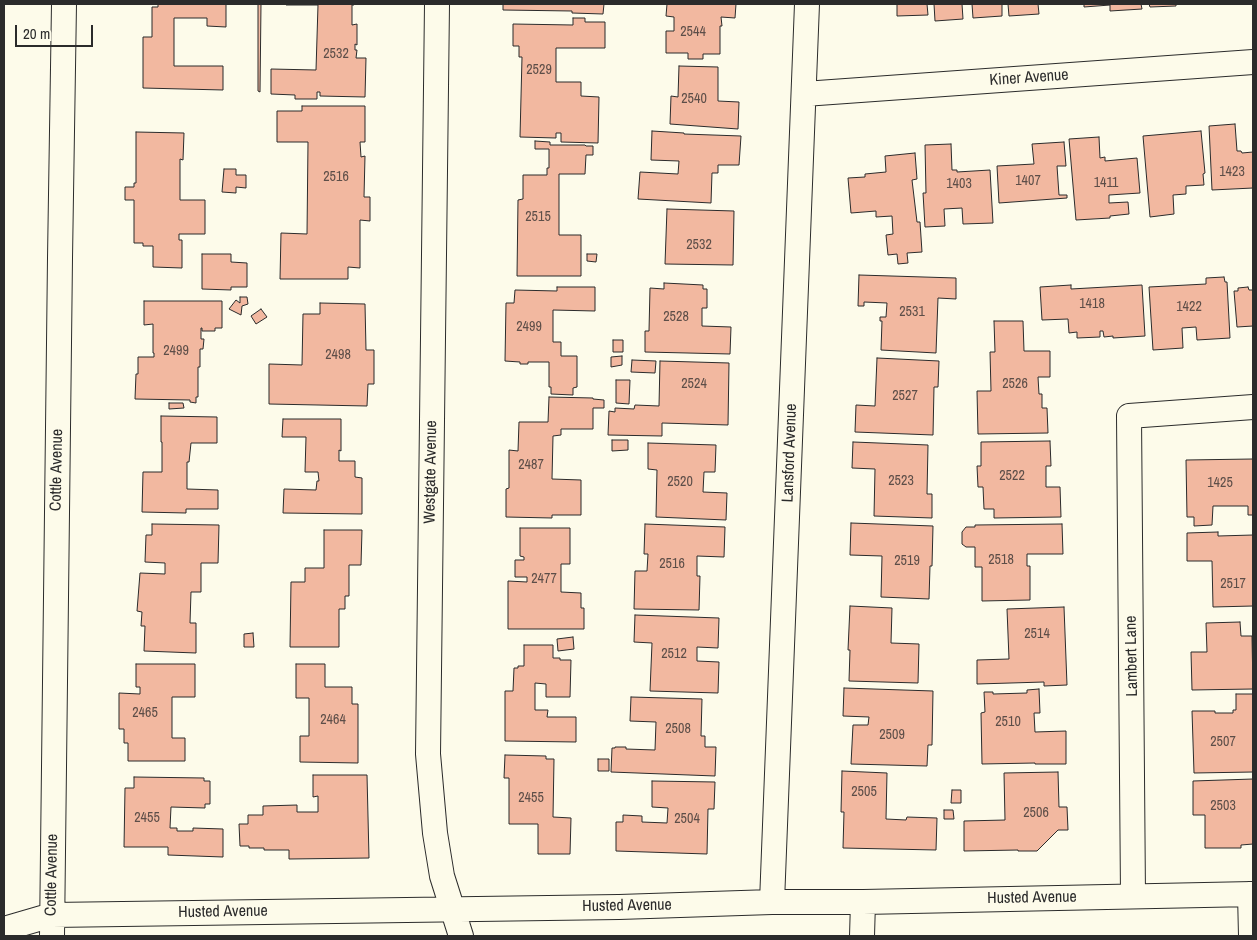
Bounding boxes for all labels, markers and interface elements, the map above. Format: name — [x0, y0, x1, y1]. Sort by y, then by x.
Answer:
scale bar — [18, 15, 95, 47]
text: 20 m — [23, 23, 50, 44]
house number: 2544 — [680, 24, 706, 40]
house number: 2532 — [323, 46, 349, 62]
house number: 2529 — [526, 62, 552, 78]
street label: Kiner Avenue — [989, 66, 1069, 90]
house number: 2540 — [681, 91, 707, 107]
house number: 1423 — [1219, 164, 1245, 180]
house number: 2516 — [323, 169, 349, 185]
house number: 1407 — [1015, 173, 1041, 189]
house number: 1411 — [1094, 175, 1118, 191]
house number: 1403 — [946, 176, 972, 192]
house number: 2515 — [525, 209, 551, 225]
house number: 2532 — [686, 237, 712, 253]
house number: 1418 — [1079, 296, 1105, 312]
house number: 1422 — [1176, 299, 1202, 315]
house number: 2531 — [899, 304, 925, 320]
house number: 2528 — [663, 309, 689, 325]
house number: 2499 — [516, 319, 542, 335]
house number: 2499 — [163, 343, 189, 359]
house number: 2498 — [325, 347, 351, 363]
house number: 2524 — [681, 376, 707, 392]
house number: 2526 — [1002, 376, 1028, 392]
house number: 2527 — [892, 388, 918, 404]
street label: Lansford Avenue — [779, 403, 801, 503]
street label: Westgate Avenue — [421, 420, 441, 524]
street label: Cottle Avenue — [47, 429, 67, 511]
house number: 2487 — [518, 457, 544, 473]
house number: 2522 — [999, 468, 1025, 484]
house number: 2523 — [888, 473, 914, 489]
house number: 2520 — [667, 474, 693, 490]
house number: 1425 — [1207, 475, 1233, 491]
house number: 2518 — [988, 552, 1014, 568]
house number: 2519 — [894, 553, 920, 569]
house number: 2516 — [659, 556, 685, 572]
house number: 2477 — [531, 571, 557, 587]
house number: 2517 — [1220, 576, 1246, 592]
street label: Lambert Lane — [1122, 615, 1142, 697]
house number: 2514 — [1024, 626, 1050, 642]
house number: 2512 — [661, 646, 687, 662]
house number: 2465 — [132, 705, 158, 721]
house number: 2464 — [320, 712, 346, 728]
house number: 2510 — [995, 714, 1021, 730]
house number: 2508 — [665, 721, 691, 737]
house number: 2509 — [879, 727, 905, 743]
house number: 2507 — [1210, 734, 1236, 750]
house number: 2505 — [851, 784, 877, 800]
house number: 2455 — [518, 790, 544, 806]
house number: 2503 — [1210, 798, 1236, 814]
house number: 2506 — [1023, 805, 1049, 821]
house number: 2455 — [134, 810, 160, 826]
house number: 2504 — [674, 811, 700, 827]
street label: Cottle Avenue — [42, 834, 62, 916]
street label: Husted Avenue — [987, 888, 1077, 908]
street label: Husted Avenue — [582, 896, 672, 916]
street label: Husted Avenue — [178, 902, 268, 922]

